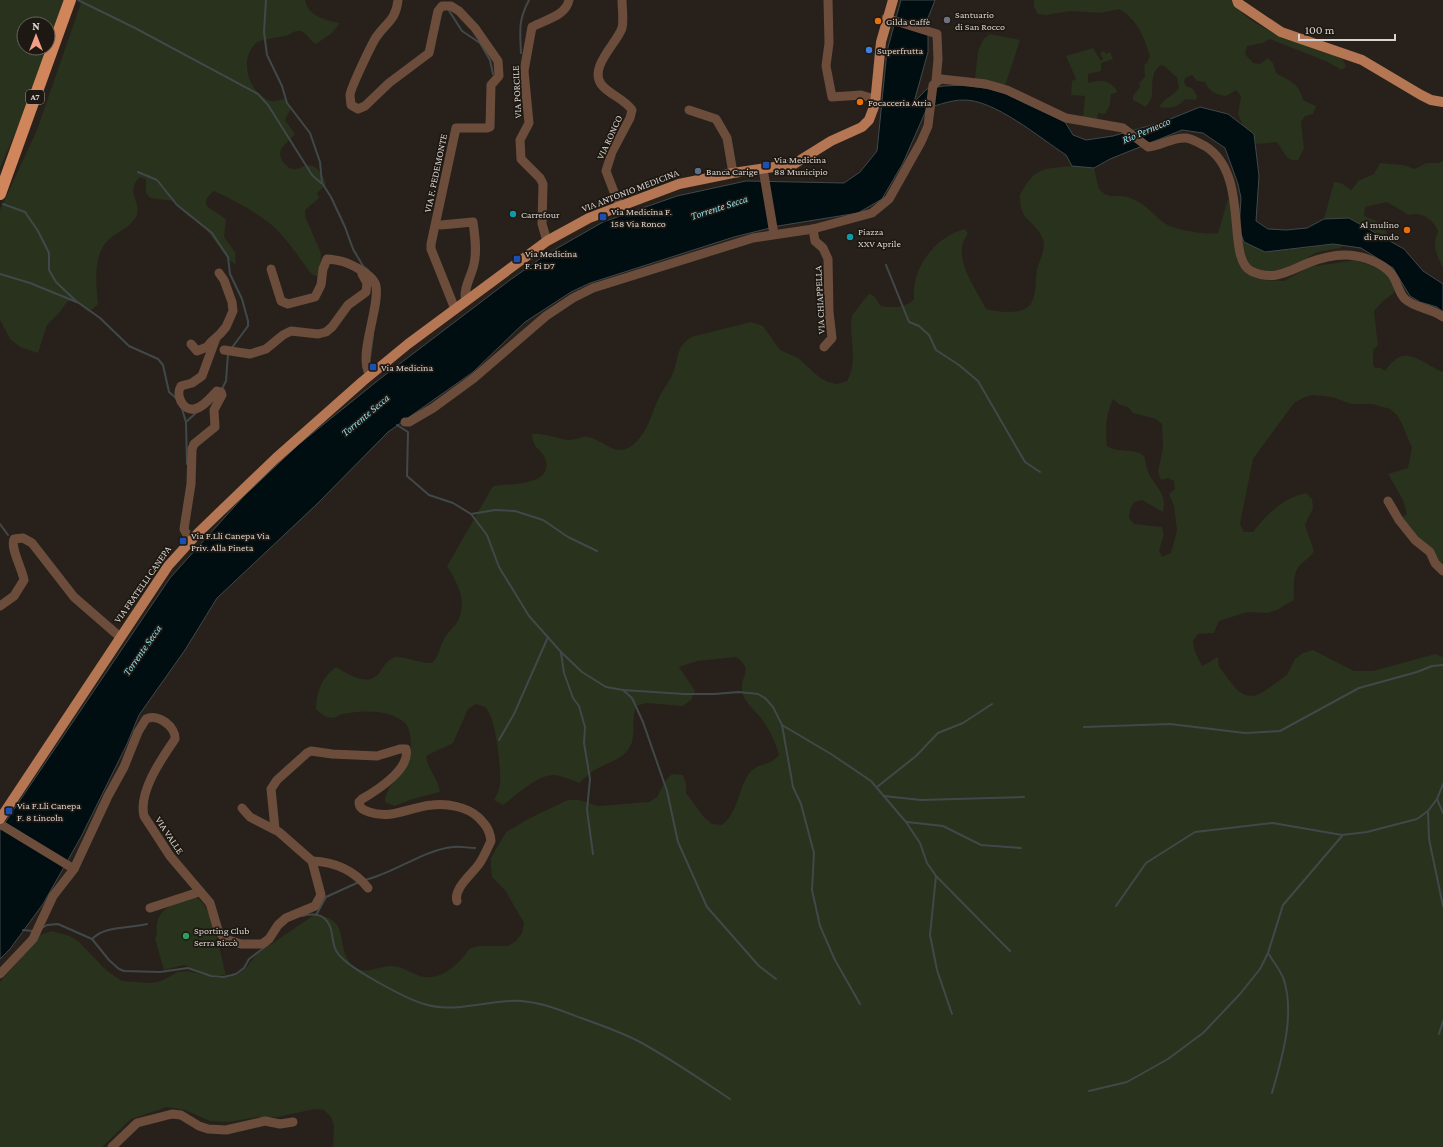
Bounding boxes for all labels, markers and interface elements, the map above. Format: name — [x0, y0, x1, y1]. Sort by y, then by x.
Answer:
place label: Santuario di San Rocco — [955, 9, 1005, 32]
marker: Santuario di San Rocco — [942, 15, 952, 25]
north arrow — [16, 16, 56, 56]
marker: Gilda Caffè — [873, 16, 883, 26]
place label: Gilda Caffè — [886, 16, 931, 27]
scale bar — [1299, 16, 1395, 42]
text: N — [32, 20, 40, 32]
text: 100 m — [1305, 23, 1335, 37]
marker: Superfrutta — [864, 45, 874, 55]
place label: Superfrutta — [877, 45, 924, 56]
street label: VIA PORCILE — [510, 65, 523, 119]
road number: A7 — [26, 90, 44, 104]
marker: Focacceria Atria — [855, 97, 865, 107]
place label: Focacceria Atria — [868, 97, 932, 108]
street label: VIA RONCO — [594, 113, 625, 161]
water label: Rio Pernecco — [1120, 114, 1172, 146]
street label: VIA F. PEDEMONTE — [422, 132, 449, 213]
place label: Via Medicina 88 Municipio — [774, 154, 828, 177]
marker: Via Medicina 88 Municipio — [761, 160, 771, 170]
marker: Banca Carige — [693, 166, 703, 176]
place label: Banca Carige — [706, 166, 759, 177]
street label: VIA ANTONIO MEDICINA — [580, 167, 681, 214]
water label: Torrente Secca — [689, 192, 749, 222]
place label: Via Medicina F. 158 Via Ronco — [611, 206, 672, 229]
marker: Carrefour — [508, 209, 518, 219]
place label: Carrefour — [521, 209, 560, 220]
marker: Via Medicina F. 158 Via Ronco — [598, 212, 608, 222]
place label: Al mulino di Fondo — [1360, 219, 1399, 242]
marker: Al mulino di Fondo — [1402, 225, 1412, 235]
place label: Piazza XXV Aprile — [858, 226, 901, 249]
marker: Piazza XXV Aprile — [845, 232, 855, 242]
place label: Via Medicina F. Pi D7 — [525, 248, 577, 271]
marker: Via Medicina F. Pi D7 — [512, 254, 522, 264]
street label: VIA CHIAPPELLA — [812, 265, 827, 335]
marker: Via Medicina — [368, 362, 378, 372]
place label: Via Medicina — [381, 362, 433, 373]
water label: Torrente Secca — [338, 391, 392, 439]
place label: Via F.Lli Canepa Via Priv. Alla Pineta — [191, 530, 270, 553]
marker: Via F.Lli Canepa Via Priv. Alla Pineta — [178, 536, 188, 546]
street label: VIA FRATELLI CANEPA — [112, 543, 173, 625]
water label: Torrente Secca — [120, 622, 164, 678]
place label: Via F.Lli Canepa F. 8 Lincoln — [17, 800, 81, 823]
marker: Via F.Lli Canepa F. 8 Lincoln — [4, 806, 14, 816]
street label: VIA VALLE — [153, 814, 186, 857]
place label: Sporting Club Serra Riccò — [194, 925, 249, 948]
marker: Sporting Club Serra Riccò — [181, 931, 191, 941]

